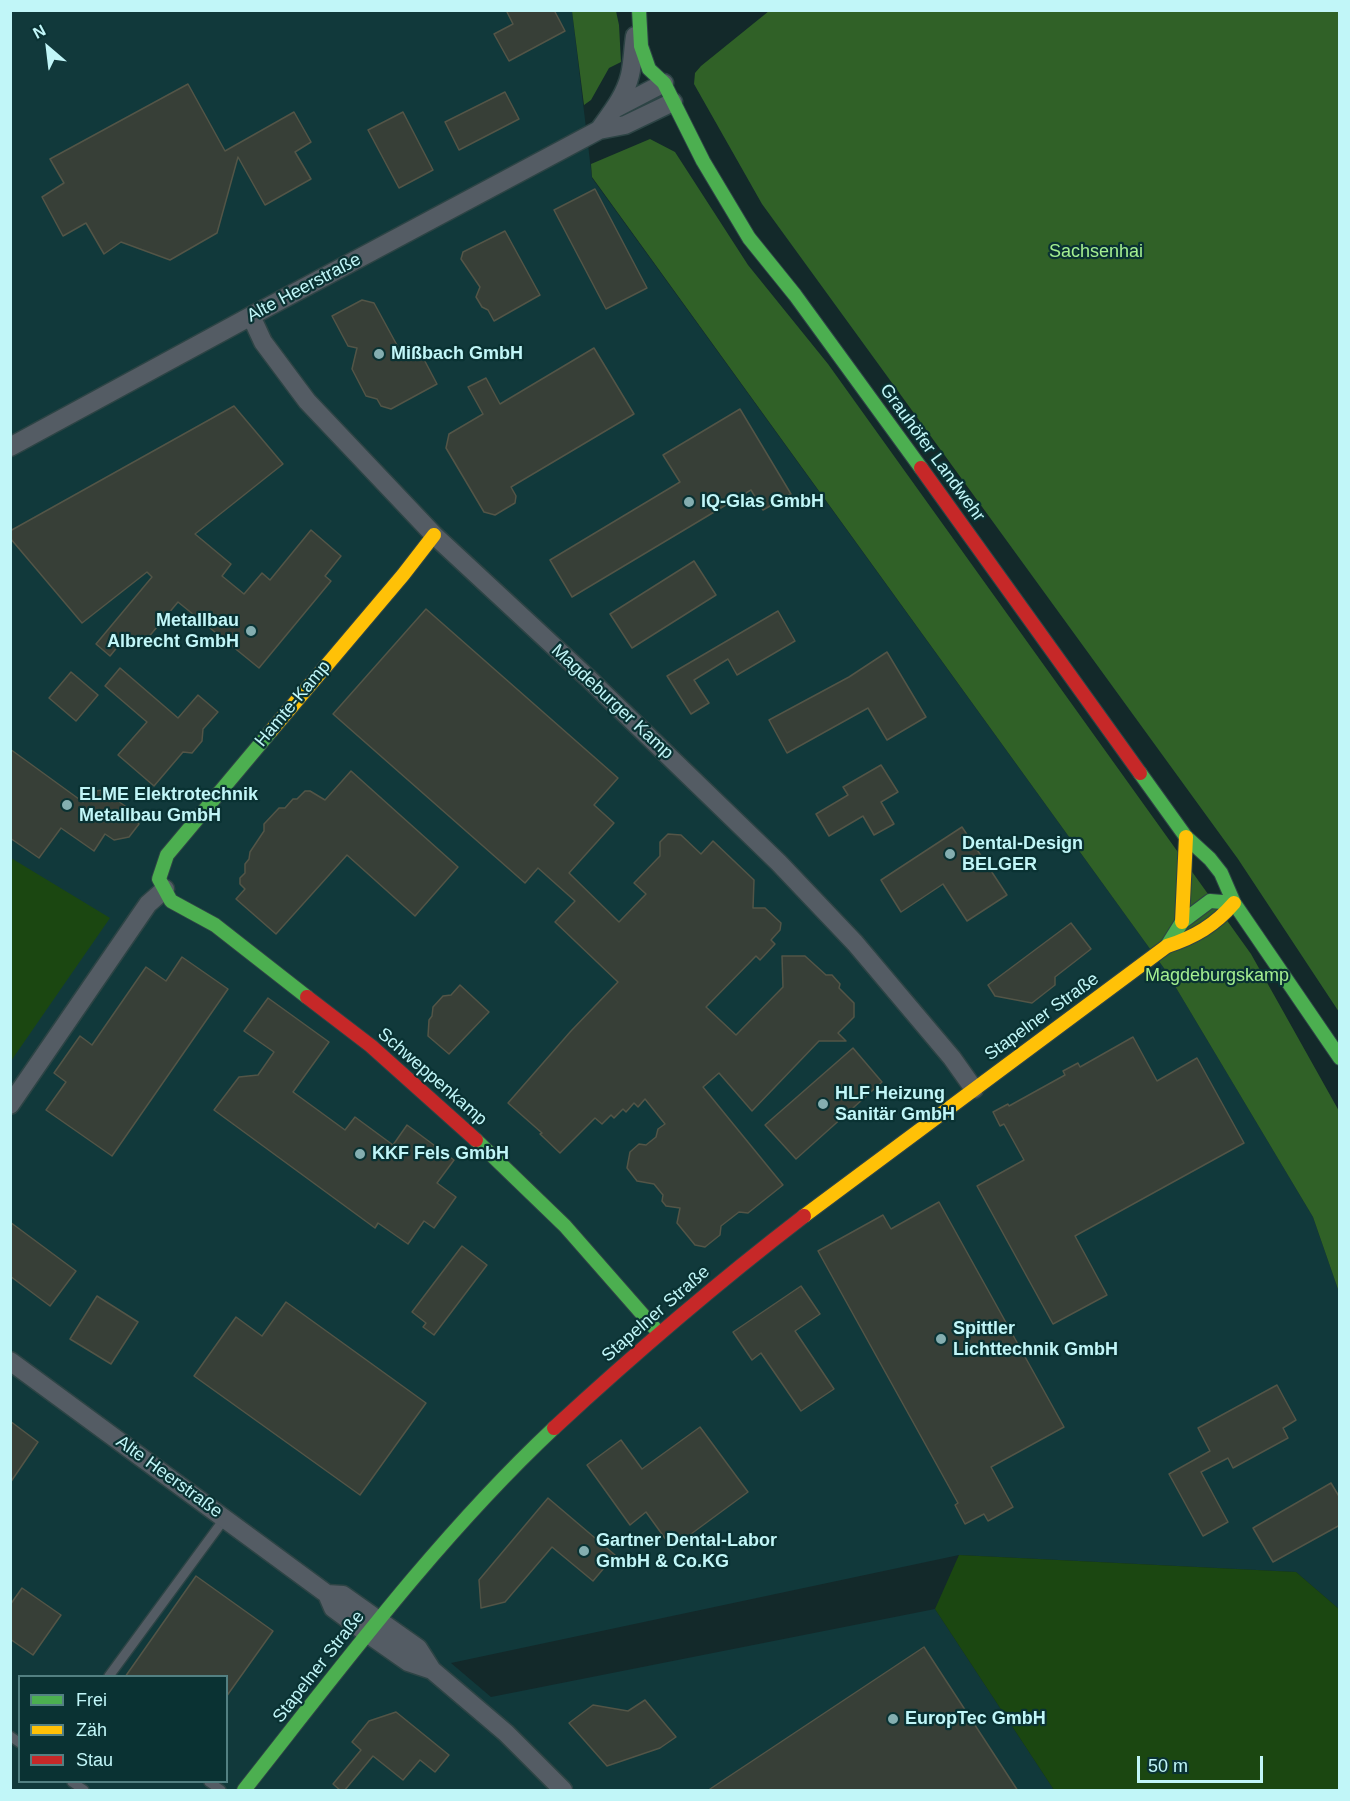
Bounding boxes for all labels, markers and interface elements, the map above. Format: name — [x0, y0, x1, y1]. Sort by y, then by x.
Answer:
north arrow — [18, 18, 78, 78]
text: N — [30, 21, 48, 42]
park label: Sachsenhai — [1049, 241, 1143, 263]
street label: Alte Heerstraße — [243, 249, 365, 327]
place label: Mißbach GmbH — [391, 343, 523, 365]
marker: Mißbach GmbH — [372, 347, 386, 361]
street label: Grauhöfer Landwehr — [875, 380, 989, 526]
place label: IQ-Glas GmbH — [701, 491, 824, 513]
marker: IQ-Glas GmbH — [682, 495, 696, 509]
place label: Metallbau Albrecht GmbH — [107, 610, 239, 652]
marker: Metallbau Albrecht GmbH — [244, 624, 258, 638]
street label: Magdeburger Kamp — [546, 640, 678, 764]
street label: Hamte-Kamp — [251, 656, 335, 752]
place label: ELME Elektrotechnik Metallbau GmbH — [79, 784, 258, 826]
marker: ELME Elektrotechnik Metallbau GmbH — [60, 798, 74, 812]
place label: Dental-Design BELGER — [962, 833, 1083, 876]
marker: Dental-Design BELGER — [943, 847, 957, 861]
park label: Magdeburgskamp — [1145, 965, 1289, 987]
street label: Stapelner Straße — [981, 968, 1103, 1066]
street label: Schweppenkamp — [373, 1024, 491, 1130]
place label: HLF Heizung Sanitär GmbH — [835, 1083, 955, 1126]
marker: HLF Heizung Sanitär GmbH — [816, 1097, 830, 1111]
place label: KKF Fels GmbH — [372, 1143, 509, 1165]
marker: KKF Fels GmbH — [353, 1147, 367, 1161]
street label: Stapelner Straße — [598, 1261, 714, 1367]
place label: Spittler Lichttechnik GmbH — [953, 1318, 1118, 1360]
marker: Spittler Lichttechnik GmbH — [934, 1332, 948, 1346]
street label: Alte Heerstraße — [112, 1431, 226, 1523]
place label: Gartner Dental-Labor GmbH & Co.KG — [596, 1530, 777, 1572]
marker: Gartner Dental-Labor GmbH & Co.KG — [577, 1544, 591, 1558]
street label: Stapelner Straße — [269, 1607, 369, 1727]
legend — [18, 1675, 228, 1783]
text: Frei — [76, 1690, 107, 1710]
place label: EuropTec GmbH — [905, 1708, 1046, 1730]
marker: EuropTec GmbH — [886, 1712, 900, 1726]
text: Zäh — [76, 1720, 107, 1740]
scale bar — [1140, 1744, 1266, 1782]
text: Stau — [76, 1750, 113, 1770]
text: 50 m — [1148, 1756, 1188, 1776]

